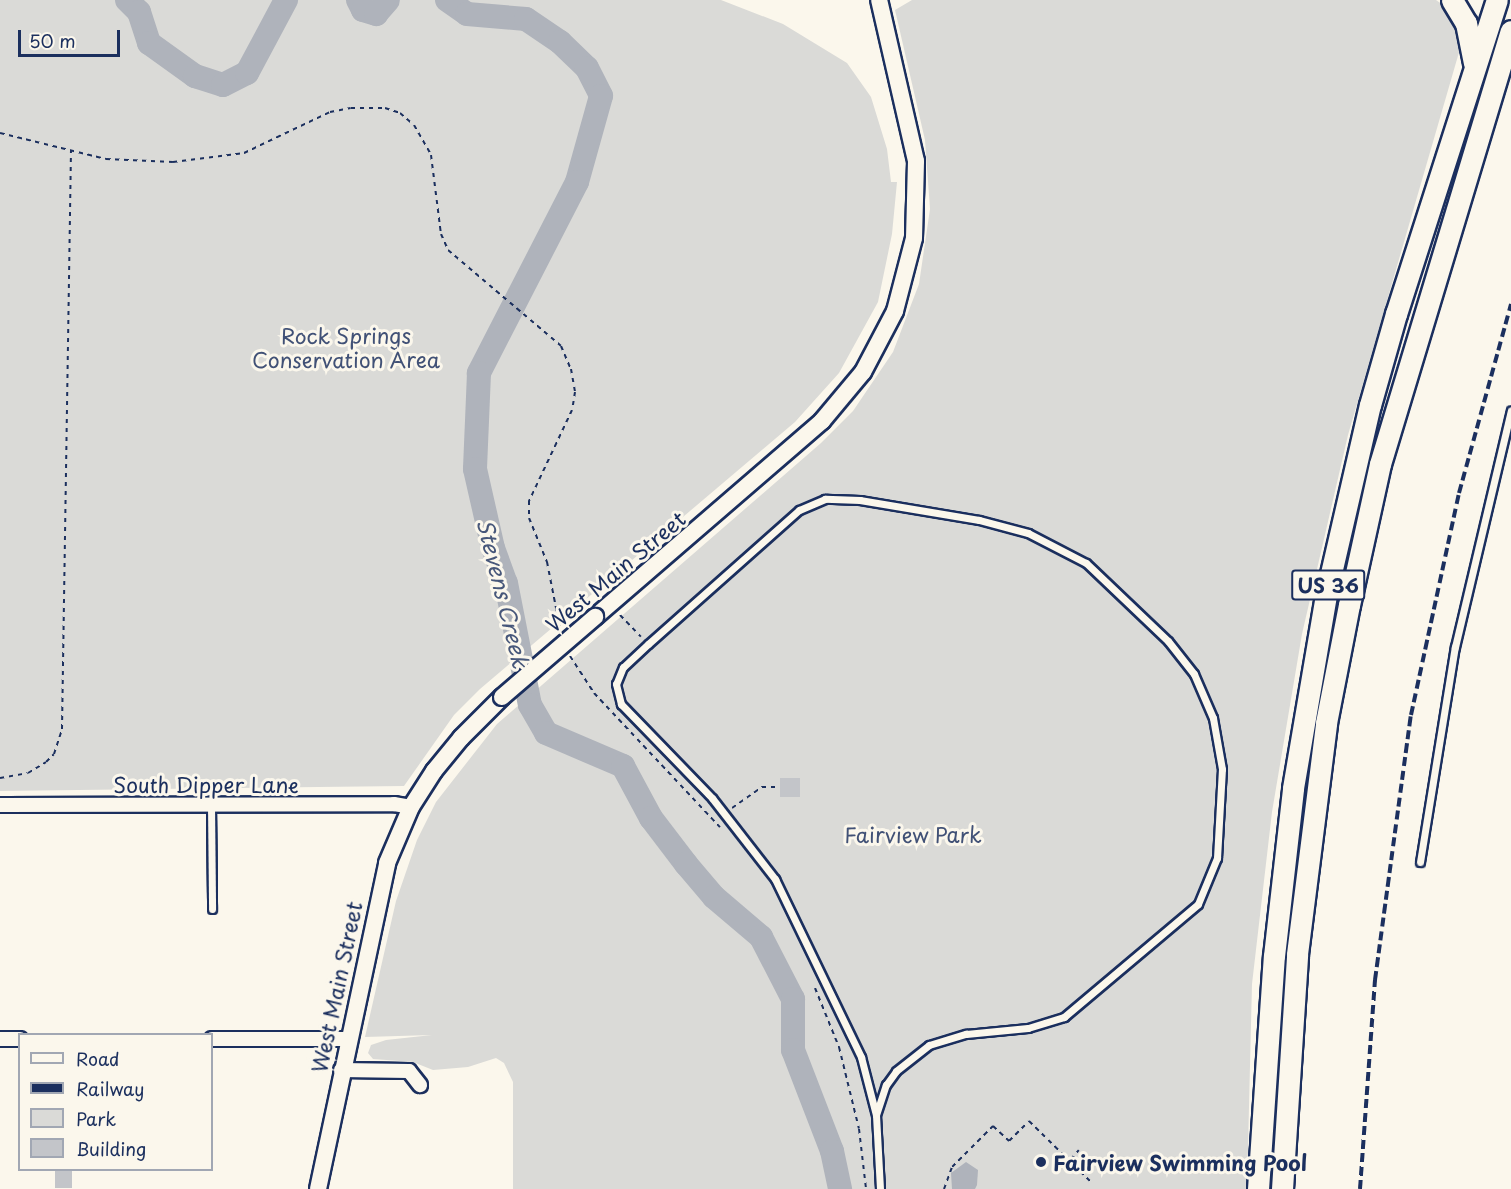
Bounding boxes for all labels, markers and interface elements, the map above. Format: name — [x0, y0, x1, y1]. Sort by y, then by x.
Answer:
scale bar — [21, 18, 123, 56]
text: 50 m — [29, 27, 76, 54]
park label: Rock Springs Conservation Area — [252, 322, 440, 372]
street label: West Main Street — [539, 505, 691, 637]
water label: Stevens Creek — [473, 516, 535, 670]
road number: US 36 — [1290, 568, 1366, 602]
street label: South Dipper Lane — [112, 771, 300, 797]
park label: Fairview Park — [844, 821, 982, 847]
street label: West Main Street — [305, 898, 367, 1076]
legend — [18, 1033, 213, 1171]
text: Road — [76, 1045, 120, 1072]
text: Railway — [76, 1075, 144, 1102]
text: Park — [76, 1105, 116, 1132]
text: Building — [76, 1135, 146, 1162]
place label: Fairview Swimming Pool — [1053, 1149, 1309, 1175]
marker: Fairview Swimming Pool — [1034, 1155, 1048, 1169]

